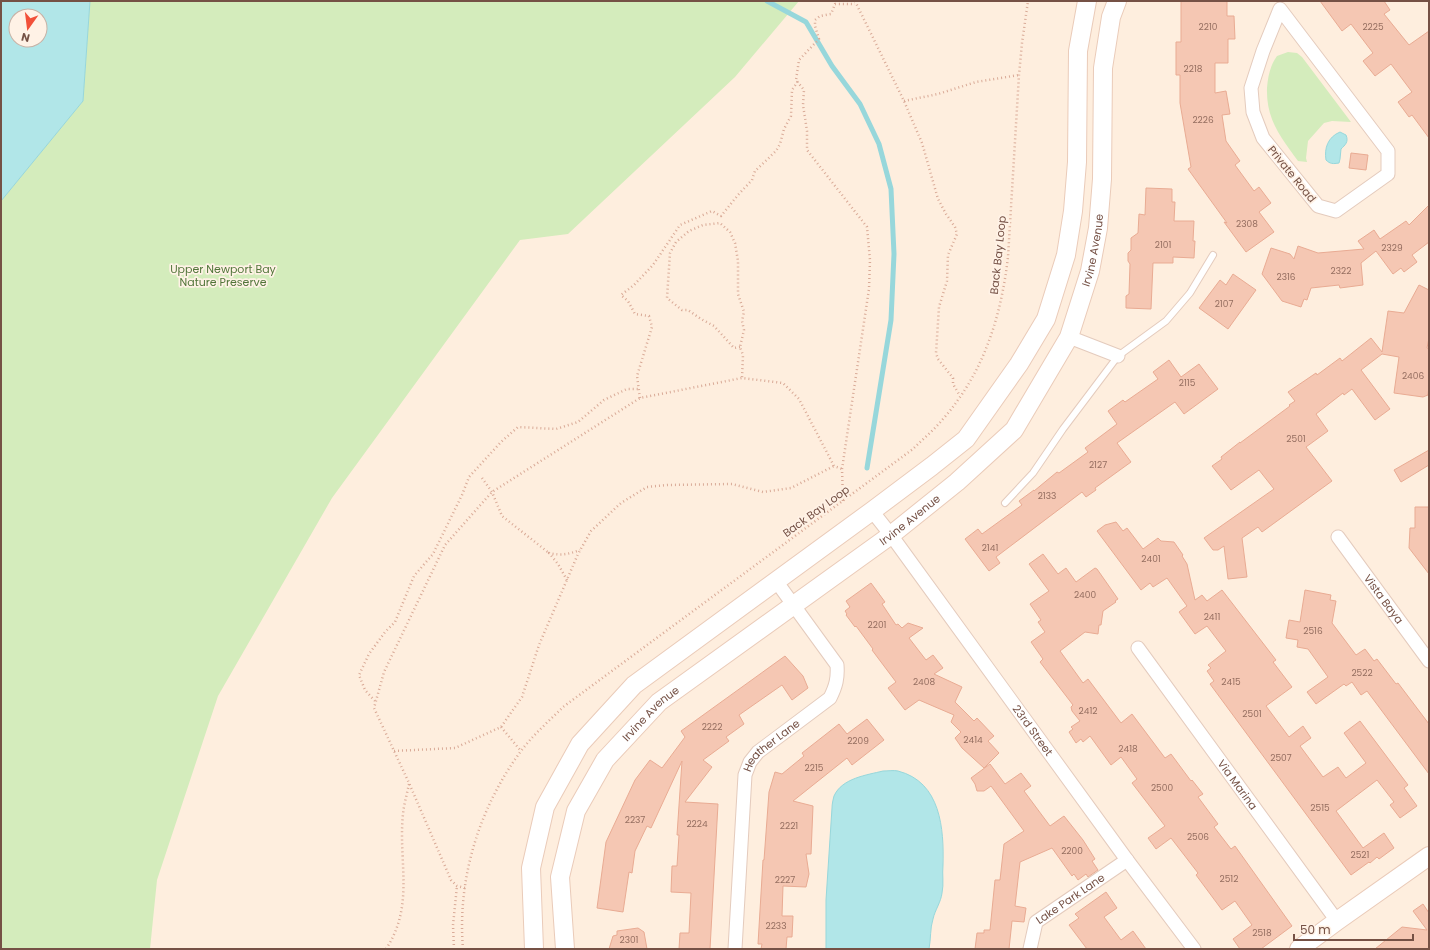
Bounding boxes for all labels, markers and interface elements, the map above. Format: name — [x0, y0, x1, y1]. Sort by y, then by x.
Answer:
north arrow — [8, 8, 48, 48]
house number: 2210 — [1199, 21, 1218, 33]
house number: 2225 — [1362, 21, 1384, 33]
text: N — [20, 29, 32, 46]
house number: 2218 — [1184, 63, 1203, 75]
house number: 2226 — [1192, 114, 1214, 126]
street label: Private Road — [1264, 142, 1320, 206]
street label: Irvine Avenue — [1078, 213, 1107, 289]
street label: Back Bay Loop — [986, 215, 1010, 295]
house number: 2308 — [1236, 218, 1258, 230]
house number: 2101 — [1155, 239, 1171, 251]
house number: 2329 — [1381, 242, 1403, 254]
park label: Upper Newport Bay Nature Preserve — [170, 261, 277, 290]
house number: 2322 — [1331, 265, 1351, 277]
house number: 2316 — [1276, 271, 1296, 283]
house number: 2107 — [1215, 298, 1233, 310]
house number: 2406 — [1402, 370, 1424, 382]
house number: 2115 — [1179, 377, 1196, 389]
house number: 2501 — [1286, 433, 1306, 445]
house number: 2127 — [1089, 459, 1107, 471]
street label: Back Bay Loop — [779, 481, 853, 541]
street label: Irvine Avenue — [876, 490, 944, 549]
house number: 2133 — [1038, 490, 1056, 502]
house number: 2141 — [982, 542, 998, 554]
house number: 2401 — [1141, 553, 1161, 565]
street label: Vista Baya — [1360, 571, 1407, 627]
house number: 2400 — [1074, 589, 1096, 601]
house number: 2411 — [1204, 611, 1220, 623]
house number: 2201 — [868, 619, 887, 631]
house number: 2516 — [1303, 625, 1323, 637]
house number: 2522 — [1351, 667, 1373, 679]
house number: 2408 — [913, 676, 935, 688]
house number: 2415 — [1221, 676, 1241, 688]
street label: Irvine Avenue — [618, 682, 682, 745]
street label: 23rd Street — [1009, 702, 1057, 759]
house number: 2412 — [1079, 705, 1097, 717]
house number: 2501 — [1242, 708, 1262, 720]
street label: Heather Lane — [739, 715, 803, 774]
house number: 2222 — [702, 721, 722, 733]
house number: 2414 — [963, 734, 983, 746]
house number: 2209 — [847, 735, 869, 747]
house number: 2418 — [1118, 743, 1138, 755]
house number: 2507 — [1270, 752, 1292, 764]
street label: Via Marina — [1214, 756, 1261, 813]
house number: 2215 — [805, 762, 824, 774]
house number: 2500 — [1151, 782, 1173, 794]
house number: 2515 — [1310, 802, 1330, 814]
house number: 2237 — [625, 814, 645, 826]
house number: 2224 — [686, 818, 708, 830]
house number: 2221 — [780, 820, 798, 832]
house number: 2506 — [1187, 831, 1209, 843]
house number: 2200 — [1061, 845, 1083, 857]
house number: 2521 — [1351, 849, 1370, 861]
street label: Lake Park Lane — [1033, 869, 1108, 928]
house number: 2512 — [1220, 873, 1238, 885]
house number: 2227 — [775, 874, 795, 886]
scale bar — [1294, 916, 1413, 942]
house number: 2233 — [766, 920, 786, 932]
text: 50 m — [1300, 921, 1331, 938]
house number: 2518 — [1252, 927, 1272, 939]
house number: 2301 — [619, 934, 639, 946]

